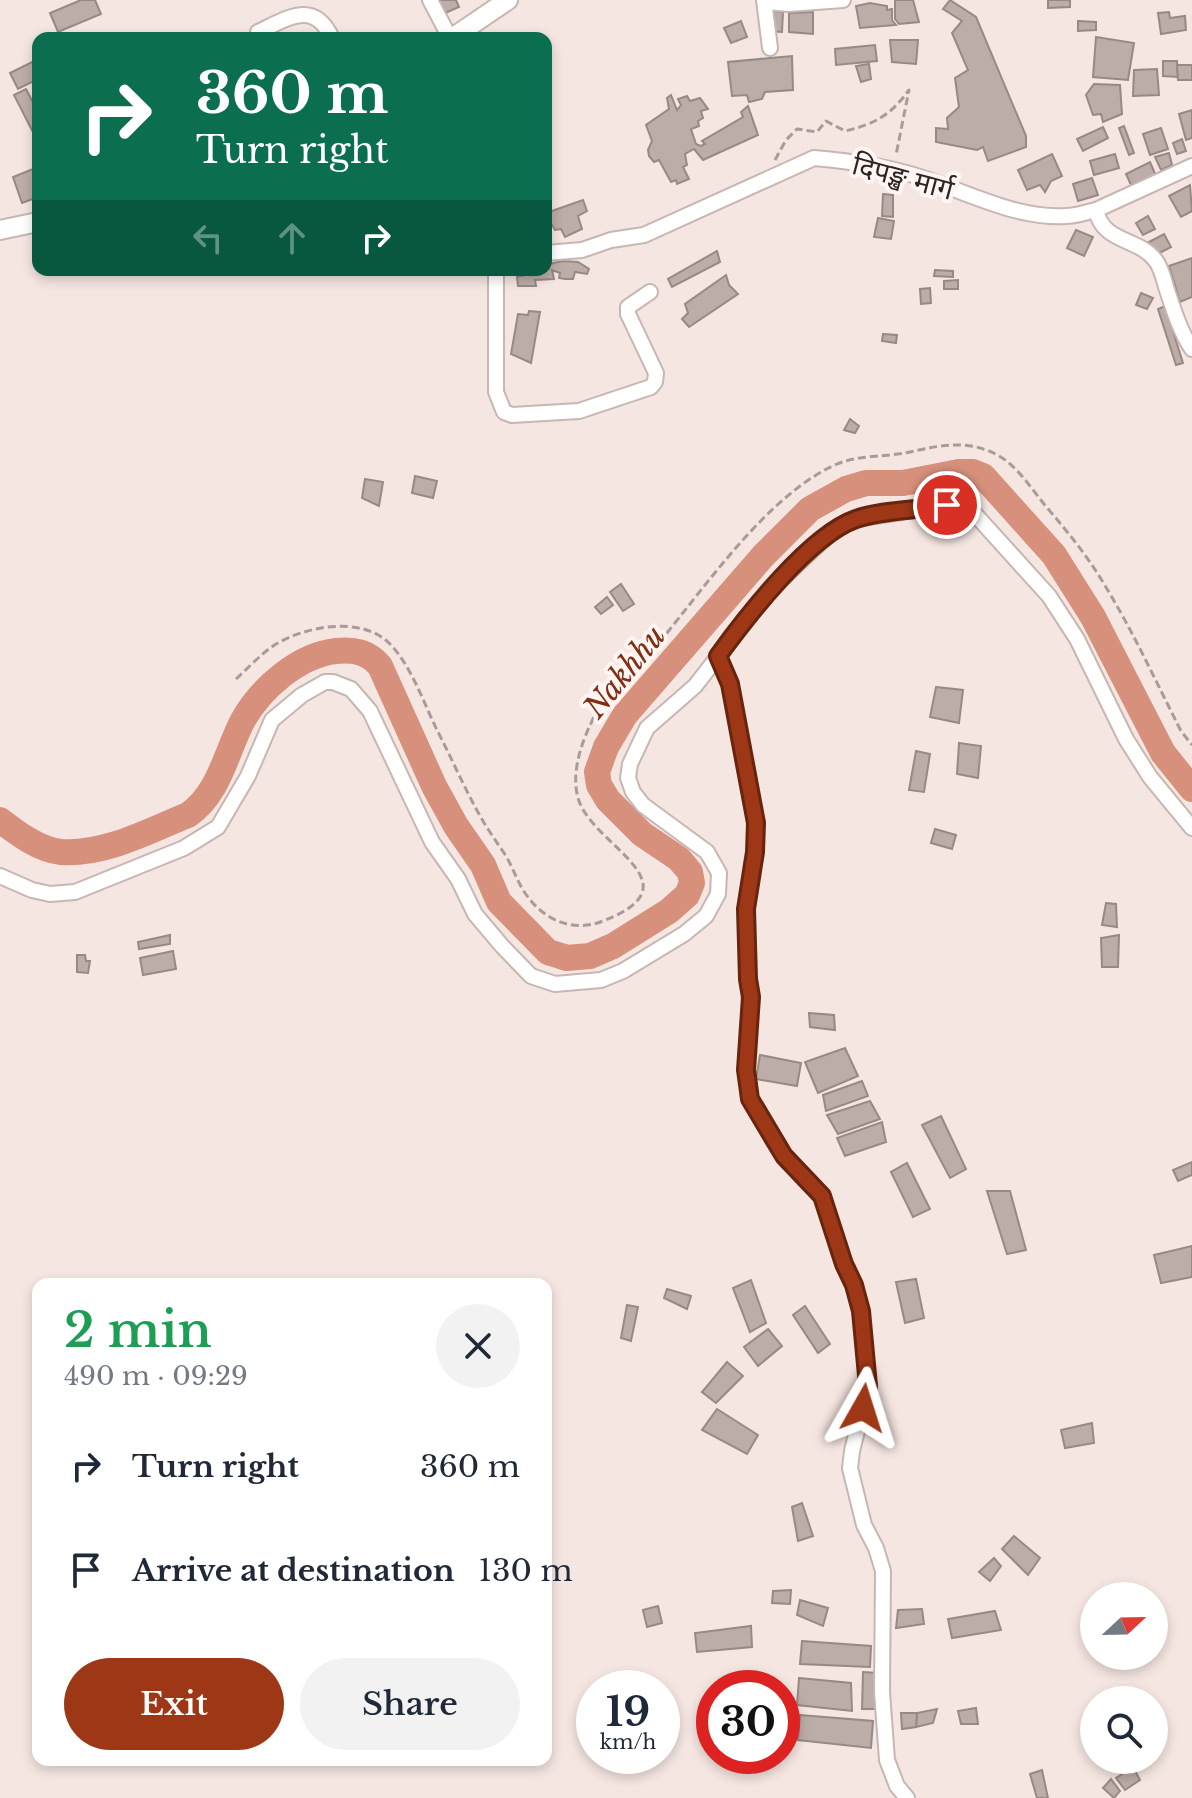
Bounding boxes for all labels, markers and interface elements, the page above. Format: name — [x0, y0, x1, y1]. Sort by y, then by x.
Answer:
text: 360 m — [196, 59, 389, 128]
icon: right — [64, 64, 168, 168]
text: Turn right — [196, 128, 389, 173]
street label: दिपङ्ख मार्ग — [848, 147, 959, 208]
icon: left — [186, 216, 230, 260]
icon: ahead — [270, 216, 314, 260]
icon: right — [354, 216, 398, 260]
pin — [913, 471, 981, 539]
icon: arrive — [925, 483, 969, 527]
water label: Nakhhu — [575, 618, 673, 726]
text: 2 min — [64, 1300, 212, 1360]
button: close — [436, 1304, 520, 1388]
text: 490 m · 09:29 — [64, 1360, 248, 1392]
position arrow — [821, 1366, 905, 1450]
icon: right — [64, 1444, 108, 1488]
text: Turn right — [132, 1448, 299, 1485]
text: 360 m — [420, 1448, 520, 1485]
icon: arrive — [64, 1548, 108, 1592]
text: Arrive at destination — [132, 1552, 455, 1589]
text: 130 m — [479, 1552, 573, 1589]
north arrow — [1080, 1582, 1168, 1670]
map controls — [1080, 1582, 1168, 1774]
button: Exit — [64, 1658, 284, 1750]
button: Share — [300, 1658, 520, 1750]
speed limit sign: 30 — [696, 1670, 800, 1774]
button: search — [1080, 1686, 1168, 1774]
text: 19 — [606, 1687, 650, 1737]
text: km/h — [600, 1730, 656, 1754]

